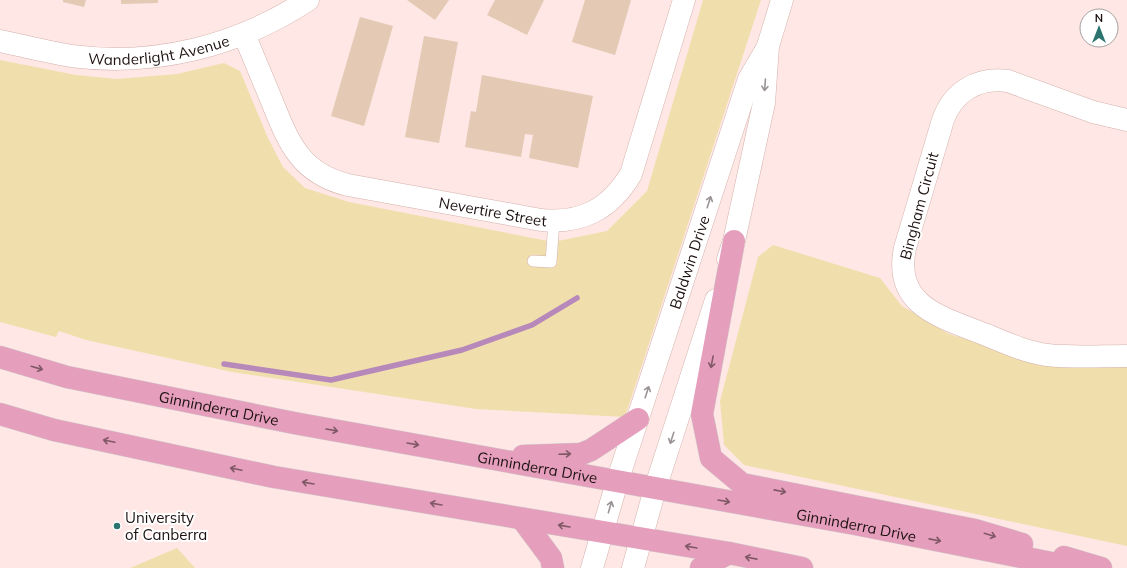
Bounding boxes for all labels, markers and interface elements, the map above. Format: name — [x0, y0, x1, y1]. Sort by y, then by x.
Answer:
north arrow — [1079, 8, 1119, 48]
text: N — [1095, 11, 1103, 25]
street label: Wanderlight Avenue — [87, 30, 232, 68]
one-way arrow — [762, 78, 769, 91]
street label: Bingham Circuit — [896, 150, 942, 262]
street label: Nevertire Street — [437, 192, 547, 230]
one-way arrow — [706, 195, 713, 208]
street label: Baldwin Drive — [665, 213, 713, 311]
one-way arrow — [708, 355, 716, 368]
one-way arrow — [31, 365, 44, 372]
street label: Ginninderra Drive — [157, 386, 281, 429]
one-way arrow — [643, 386, 651, 398]
one-way arrow — [326, 426, 339, 434]
one-way arrow — [667, 432, 675, 444]
one-way arrow — [103, 437, 116, 445]
one-way arrow — [406, 441, 419, 449]
street label: Ginninderra Drive — [476, 447, 599, 487]
one-way arrow — [558, 450, 571, 458]
one-way arrow — [230, 464, 243, 472]
one-way arrow — [301, 478, 314, 486]
one-way arrow — [773, 488, 786, 496]
one-way arrow — [718, 498, 731, 506]
one-way arrow — [430, 500, 443, 508]
one-way arrow — [607, 501, 614, 514]
street label: Ginninderra Drive — [795, 504, 918, 545]
place label: University of Canberra — [125, 508, 207, 544]
marker: University of Canberra — [112, 521, 122, 531]
one-way arrow — [558, 522, 571, 530]
one-way arrow — [983, 532, 996, 539]
one-way arrow — [928, 536, 941, 544]
one-way arrow — [685, 543, 698, 551]
one-way arrow — [745, 553, 758, 561]

